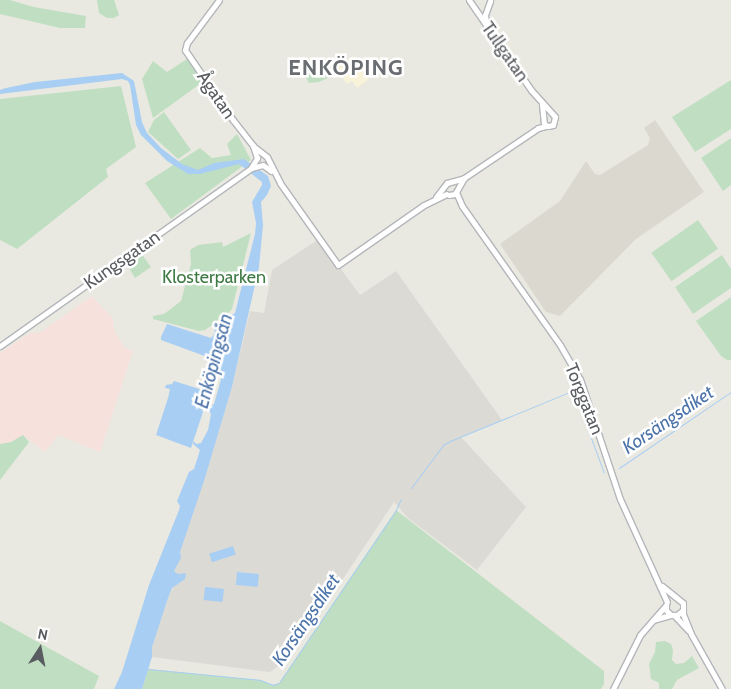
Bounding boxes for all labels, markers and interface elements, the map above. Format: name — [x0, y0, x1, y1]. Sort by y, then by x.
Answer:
street label: Tullgatan — [477, 18, 533, 86]
district label: ENKÖPING — [287, 55, 405, 81]
street label: Ågatan — [192, 67, 240, 123]
street label: Kungsgatan — [80, 226, 164, 294]
park label: Klosterparken — [162, 266, 266, 288]
water label: Enköpingsån — [190, 311, 238, 411]
street label: Torggatan — [560, 360, 608, 438]
water label: Korsängsdiket — [618, 381, 718, 459]
water label: Korsängsdiket — [267, 570, 345, 670]
north arrow — [15, 624, 65, 674]
text: N — [36, 624, 49, 644]

